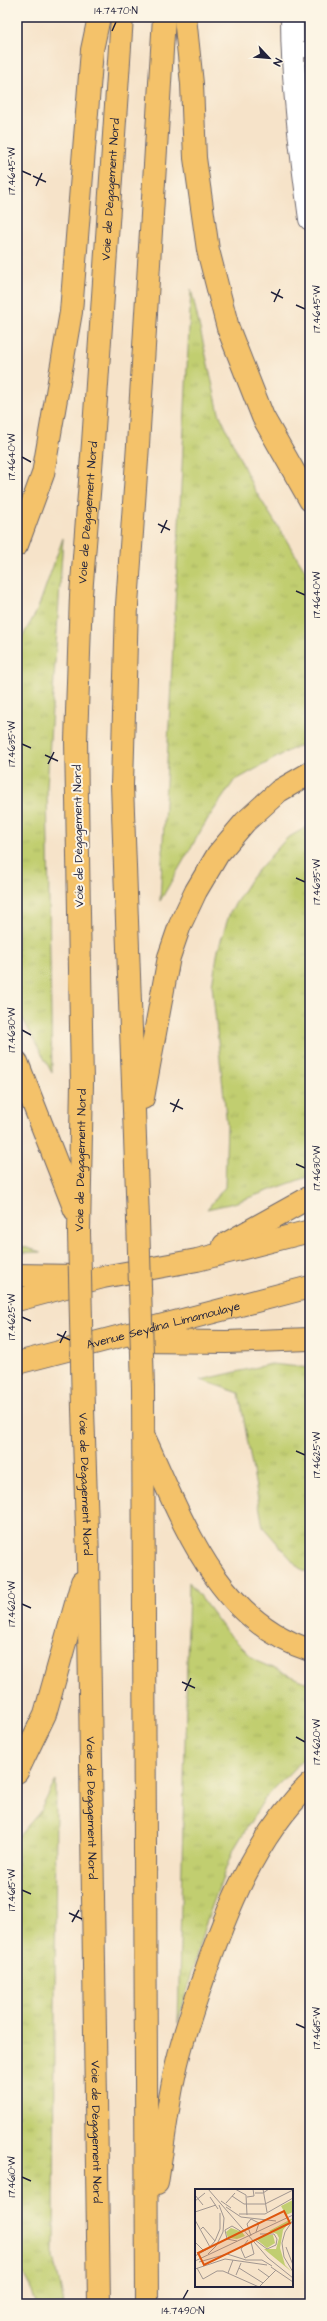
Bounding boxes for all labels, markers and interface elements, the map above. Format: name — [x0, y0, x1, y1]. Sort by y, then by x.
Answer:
text: 14.7470°N — [94, 4, 138, 18]
north arrow — [249, 38, 289, 78]
text: N — [269, 56, 286, 69]
street label: Voie de Dégagement Nord — [97, 117, 124, 261]
text: 17.4645°W — [5, 147, 19, 195]
text: 17.4645°W — [310, 285, 324, 333]
text: 17.4640°W — [5, 433, 19, 480]
street label: Voie de Dégagement Nord — [74, 441, 102, 584]
text: 17.4640°W — [310, 571, 324, 618]
text: 17.4635°W — [5, 721, 19, 767]
street label: Voie de Dégagement Nord — [69, 765, 89, 907]
text: 17.4635°W — [310, 859, 324, 905]
text: 17.4630°W — [5, 1007, 19, 1052]
street label: Voie de Dégagement Nord — [71, 1089, 91, 1232]
text: 17.4630°W — [310, 1145, 324, 1190]
text: 17.4625°W — [5, 1293, 19, 1340]
street label: Avenue Seydina Limamoulaye — [84, 1297, 243, 1354]
street label: Voie de Dégagement Nord — [74, 1412, 96, 1556]
text: 17.4625°W — [310, 1431, 324, 1478]
text: 17.4620°W — [5, 1581, 19, 1627]
text: 17.4620°W — [310, 1719, 324, 1765]
street label: Voie de Dégagement Nord — [82, 1736, 101, 1879]
text: 17.4615°W — [5, 1868, 19, 1911]
text: 17.4615°W — [310, 2006, 324, 2049]
street label: Voie de Dégagement Nord — [86, 2060, 106, 2203]
text: 17.4610°W — [5, 2156, 19, 2198]
inset map — [195, 2189, 293, 2287]
text: 14.7490°N — [162, 2304, 204, 2318]

